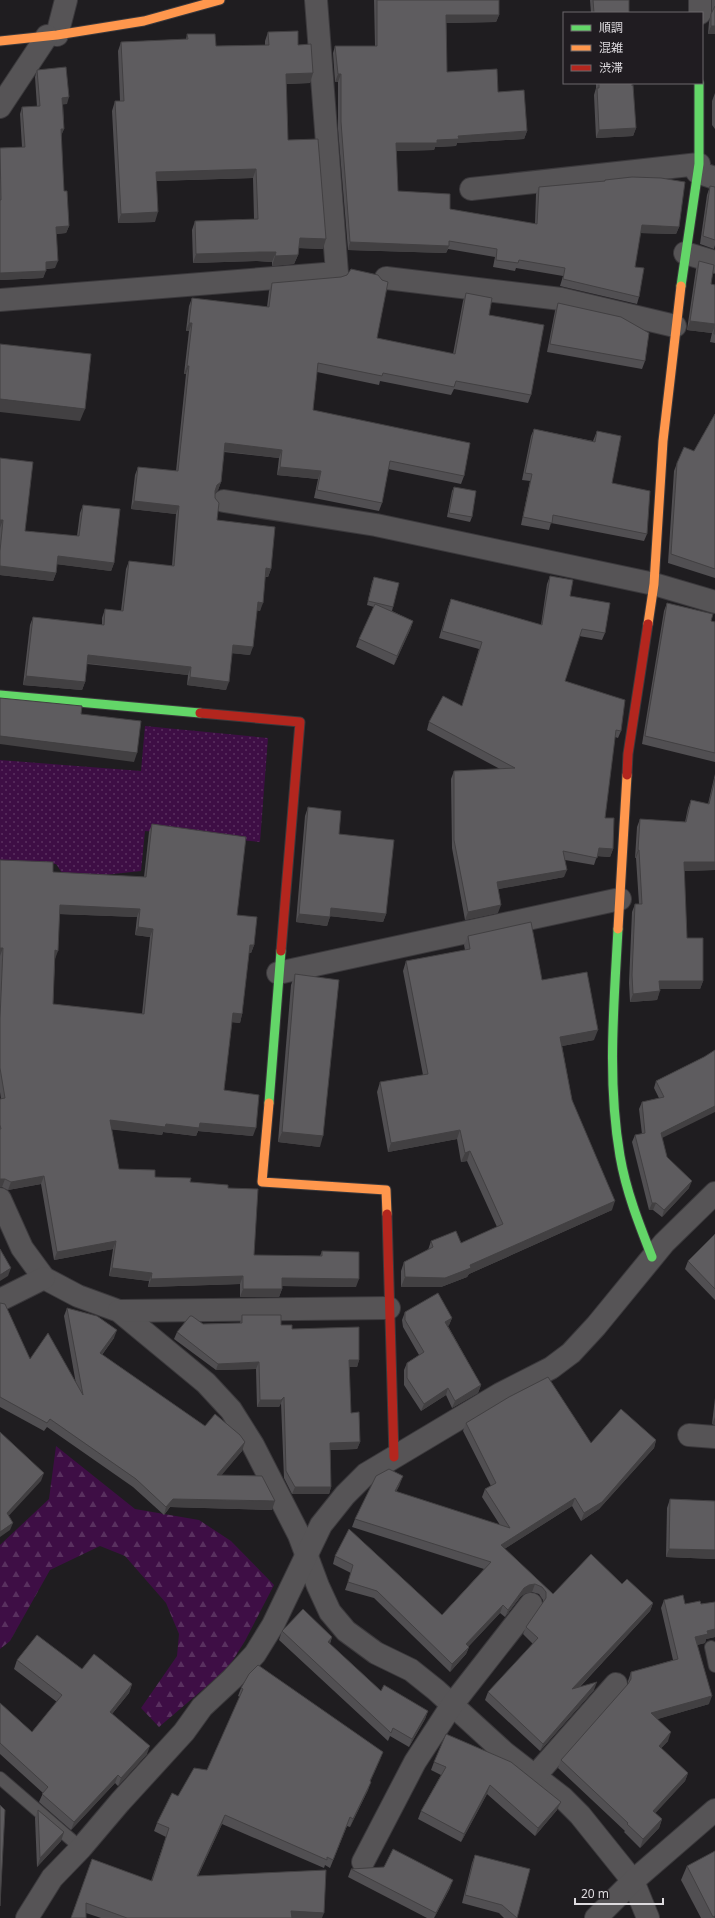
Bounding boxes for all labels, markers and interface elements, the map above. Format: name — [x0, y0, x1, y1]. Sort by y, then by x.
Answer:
legend — [563, 12, 703, 84]
text: 順調 — [599, 19, 623, 36]
text: 混雑 — [599, 39, 623, 56]
text: 渋滞 — [599, 59, 623, 76]
scale bar — [575, 1880, 663, 1906]
text: 20 m — [581, 1885, 609, 1902]

